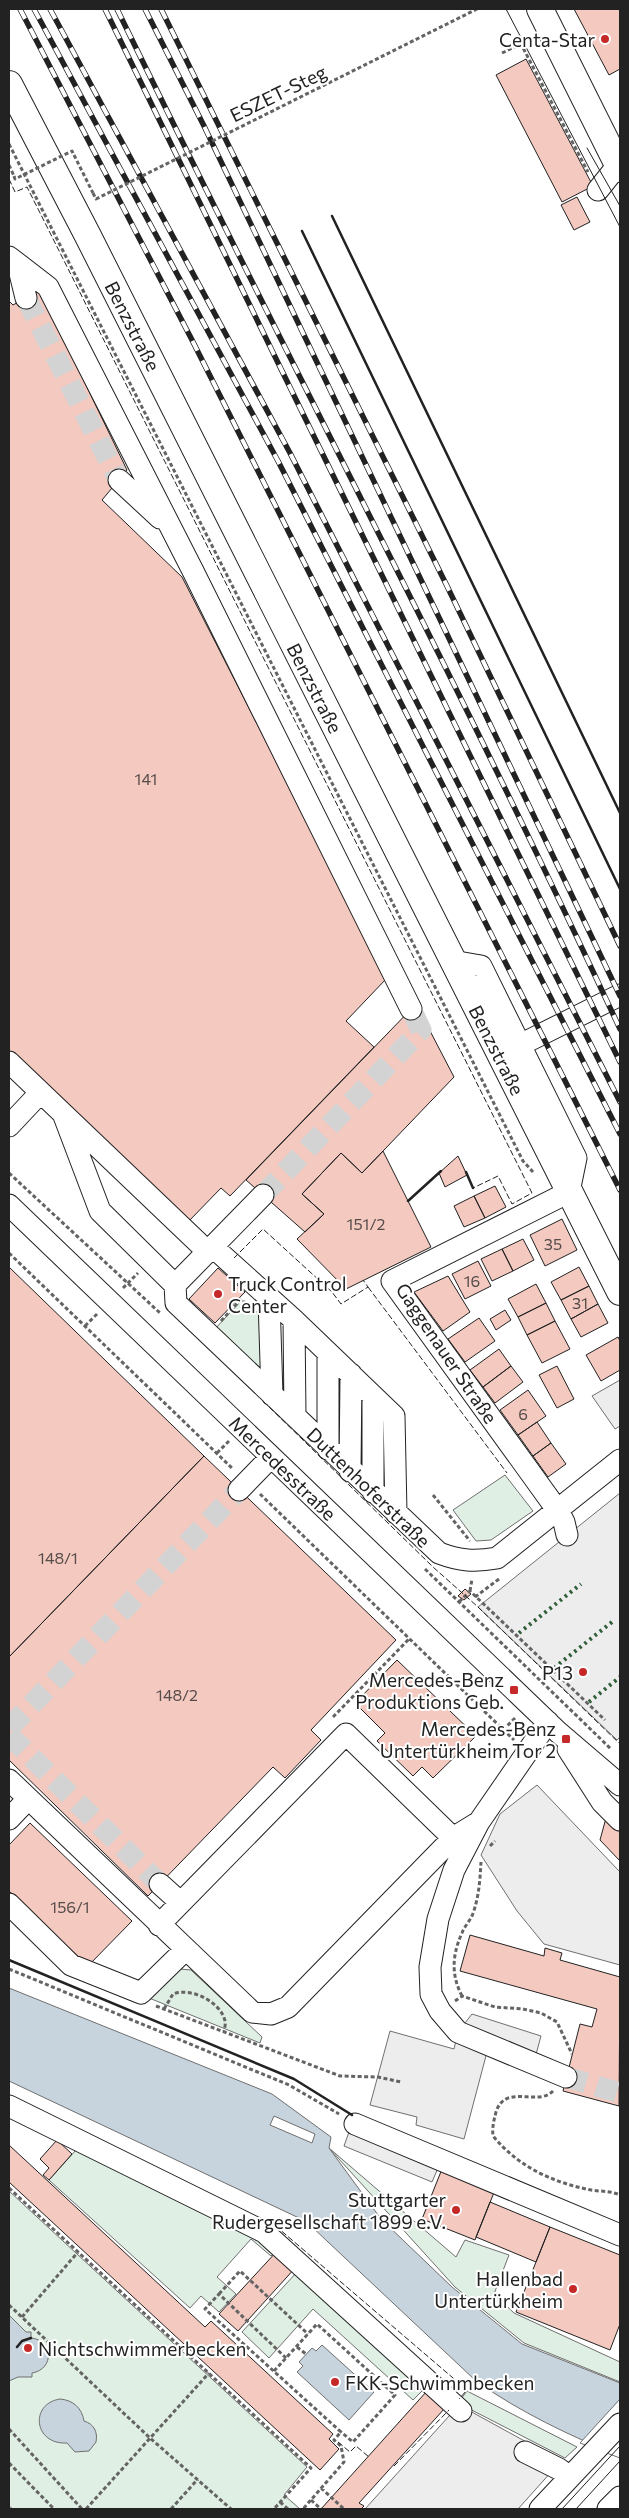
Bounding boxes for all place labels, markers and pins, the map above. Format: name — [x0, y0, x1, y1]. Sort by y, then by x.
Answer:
place label: Centa-Star — [499, 28, 595, 51]
marker: Centa-Star — [599, 33, 611, 45]
place label: Truck Control Center — [228, 1272, 347, 1317]
marker: Truck Control Center — [212, 1288, 224, 1300]
place label: P13 — [542, 1661, 573, 1684]
marker: P13 — [577, 1666, 589, 1678]
place label: Mercedes-Benz Produktions Geb. — [355, 1668, 504, 1713]
marker: Mercedes-Benz Produktions Geb. — [508, 1684, 520, 1696]
place label: Mercedes-Benz Untertürkheim Tor 2 — [380, 1717, 556, 1762]
marker: Mercedes-Benz Untertürkheim Tor 2 — [560, 1733, 572, 1745]
place label: Stuttgarter Rudergesellschaft 1899 e.V. — [212, 2188, 446, 2233]
marker: Stuttgarter Rudergesellschaft 1899 e.V. — [450, 2204, 462, 2216]
place label: Hallenbad Untertürkheim — [434, 2267, 563, 2312]
marker: Hallenbad Untertürkheim — [567, 2283, 579, 2295]
place label: Nichtschwimmerbecken — [38, 2337, 246, 2360]
marker: Nichtschwimmerbecken — [22, 2342, 34, 2354]
place label: FKK-Schwimmbecken — [345, 2371, 534, 2394]
marker: FKK-Schwimmbecken — [329, 2376, 341, 2388]

